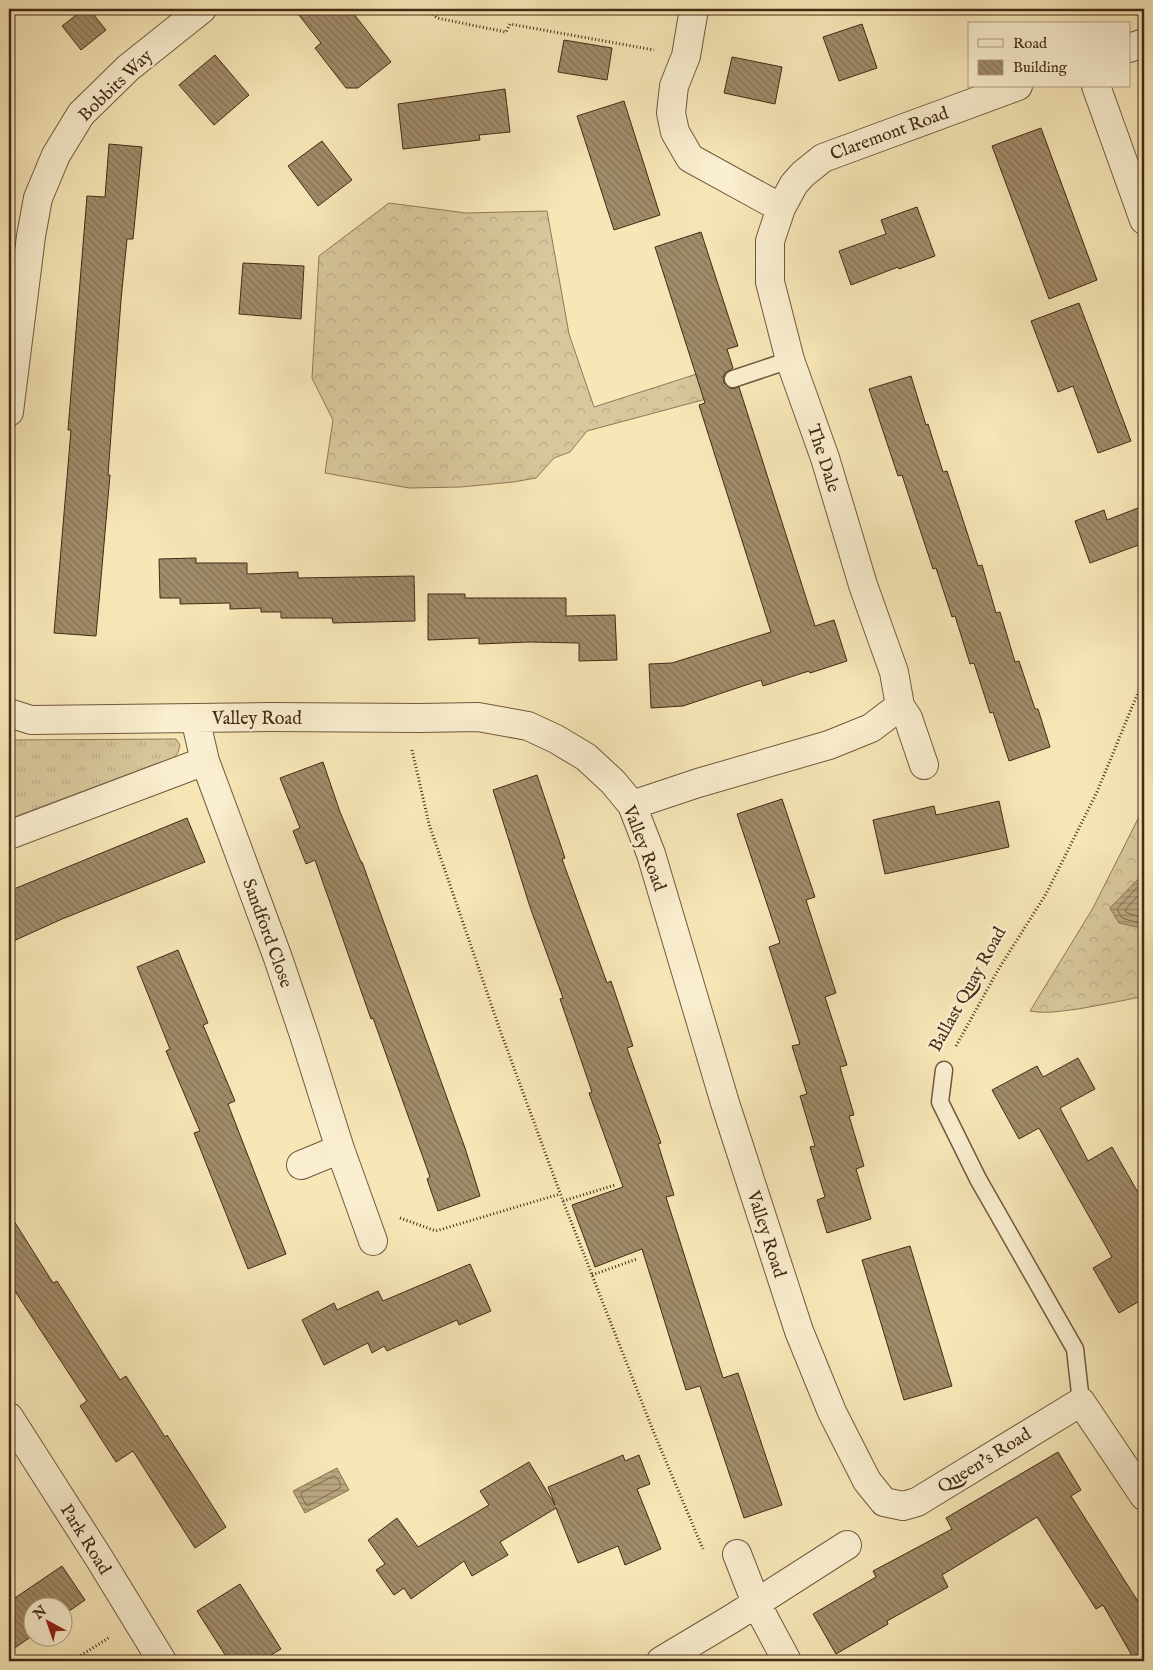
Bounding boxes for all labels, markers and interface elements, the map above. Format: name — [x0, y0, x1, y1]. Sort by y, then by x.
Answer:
legend — [968, 22, 1130, 88]
text: Road — [1013, 34, 1048, 53]
street label: Bobbits Way — [74, 45, 158, 127]
text: Building — [1013, 58, 1068, 77]
street label: Claremont Road — [827, 102, 952, 166]
street label: The Dale — [801, 422, 844, 495]
street label: Valley Road — [211, 708, 302, 731]
street label: Valley Road — [616, 802, 671, 895]
street label: Sandford Close — [236, 876, 297, 991]
street label: Ballast Quay Road — [925, 923, 1012, 1056]
street label: Valley Road — [740, 1187, 791, 1281]
street label: Queen's Road — [934, 1423, 1036, 1499]
street label: Park Road — [54, 1500, 116, 1580]
north arrow — [22, 1598, 72, 1648]
text: N — [29, 1602, 51, 1624]

